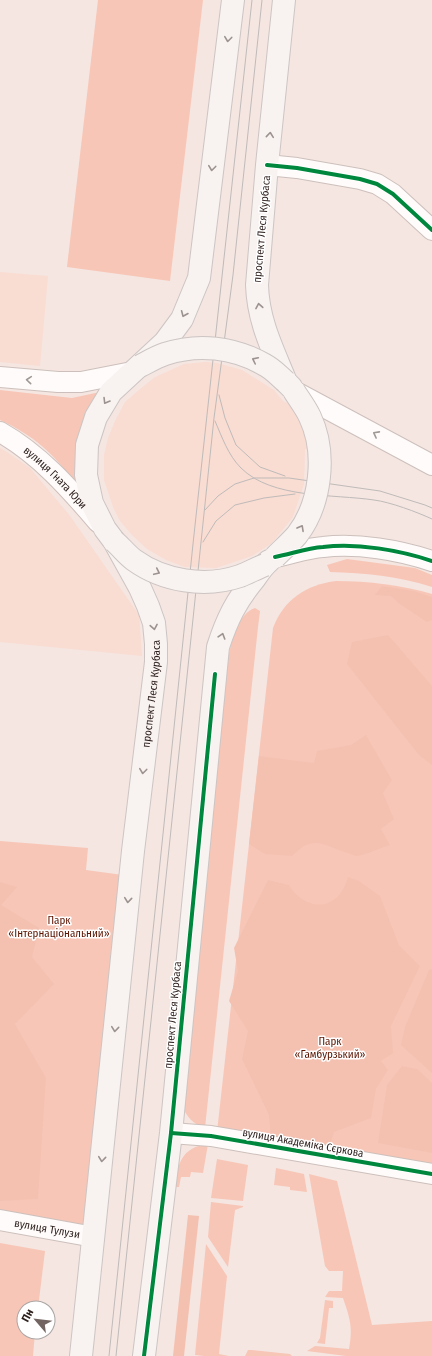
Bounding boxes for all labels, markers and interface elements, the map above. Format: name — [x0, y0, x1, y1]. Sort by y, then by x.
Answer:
one-way arrow — [224, 36, 233, 42]
one-way arrow — [265, 132, 274, 138]
one-way arrow — [208, 165, 217, 171]
street label: проспект Леся Курбаса — [251, 175, 273, 283]
one-way arrow — [255, 303, 264, 309]
one-way arrow — [181, 310, 189, 317]
one-way arrow — [251, 357, 259, 365]
one-way arrow — [26, 375, 32, 384]
one-way arrow — [103, 397, 111, 404]
one-way arrow — [373, 432, 380, 439]
street label: вулиця Гната Юри — [21, 443, 90, 511]
one-way arrow — [296, 525, 303, 532]
one-way arrow — [152, 567, 160, 575]
one-way arrow — [149, 624, 158, 630]
one-way arrow — [217, 633, 226, 640]
street label: проспект Леся Курбаса — [139, 639, 163, 748]
one-way arrow — [139, 768, 148, 774]
one-way arrow — [124, 897, 133, 903]
park label: Парк «Інтернаціональний» — [8, 914, 110, 940]
street label: проспект Леся Курбаса — [162, 961, 184, 1069]
one-way arrow — [111, 1026, 120, 1032]
park label: Парк «Гамбурзький» — [295, 1035, 366, 1061]
street label: вулиця Академіка Сєркова — [241, 1126, 365, 1160]
one-way arrow — [97, 1155, 106, 1162]
street label: вулиця Тулузи — [13, 1216, 81, 1241]
north arrow — [16, 1300, 56, 1340]
text: Пн — [19, 1307, 36, 1324]

